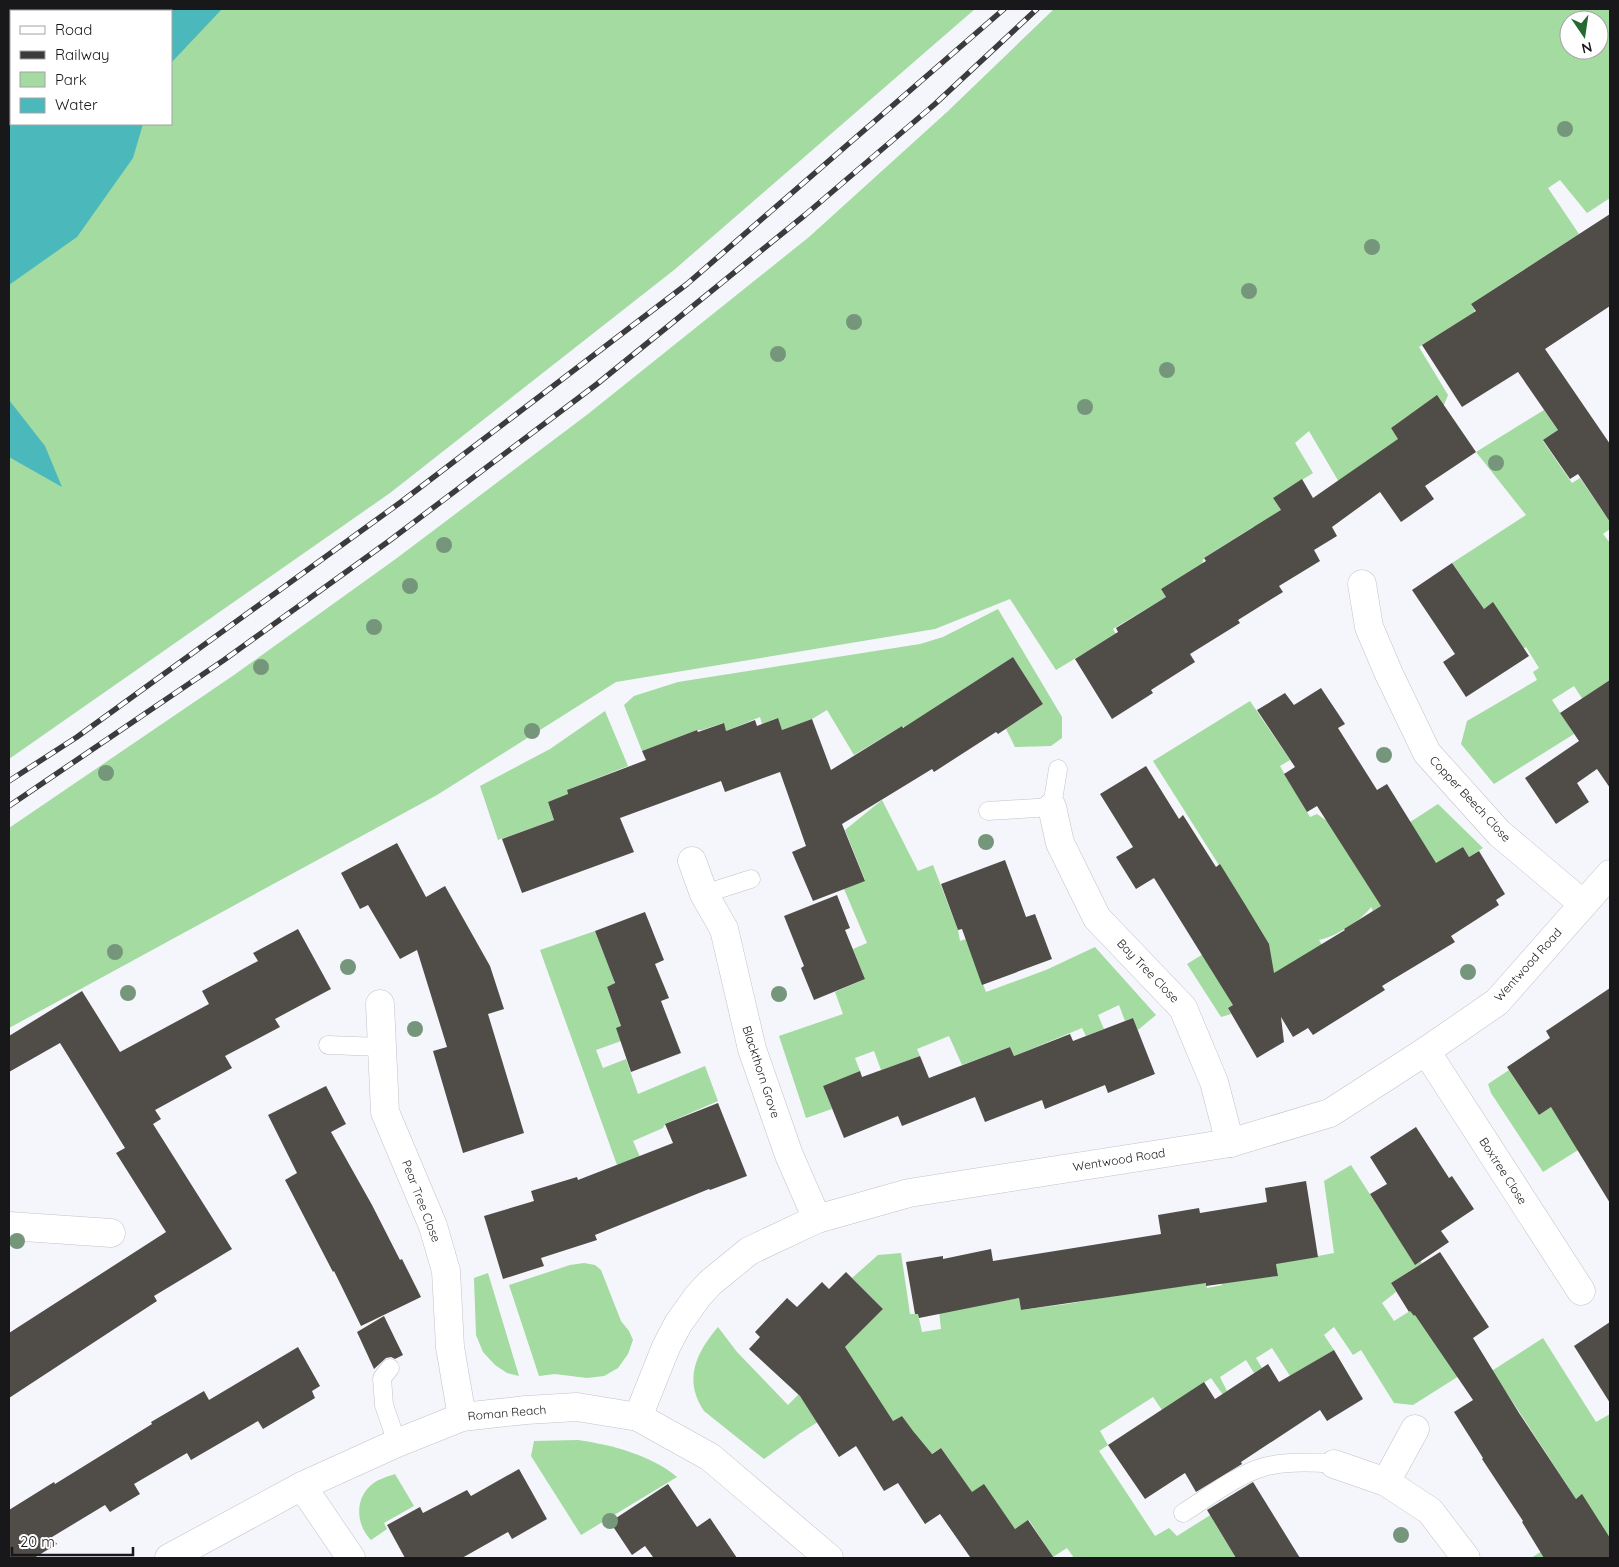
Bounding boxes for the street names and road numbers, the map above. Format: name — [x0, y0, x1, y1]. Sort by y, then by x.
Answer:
street label: Copper Beech Close — [1427, 753, 1514, 845]
street label: Wentwood Road — [1491, 925, 1564, 1004]
street label: Bay Tree Close — [1114, 936, 1183, 1006]
street label: Blackthorn Grove — [739, 1024, 784, 1120]
street label: Boxtree Close — [1476, 1134, 1531, 1207]
street label: Wentwood Road — [1072, 1145, 1166, 1174]
street label: Pear Tree Close — [399, 1158, 444, 1244]
street label: Roman Reach — [467, 1402, 547, 1423]

